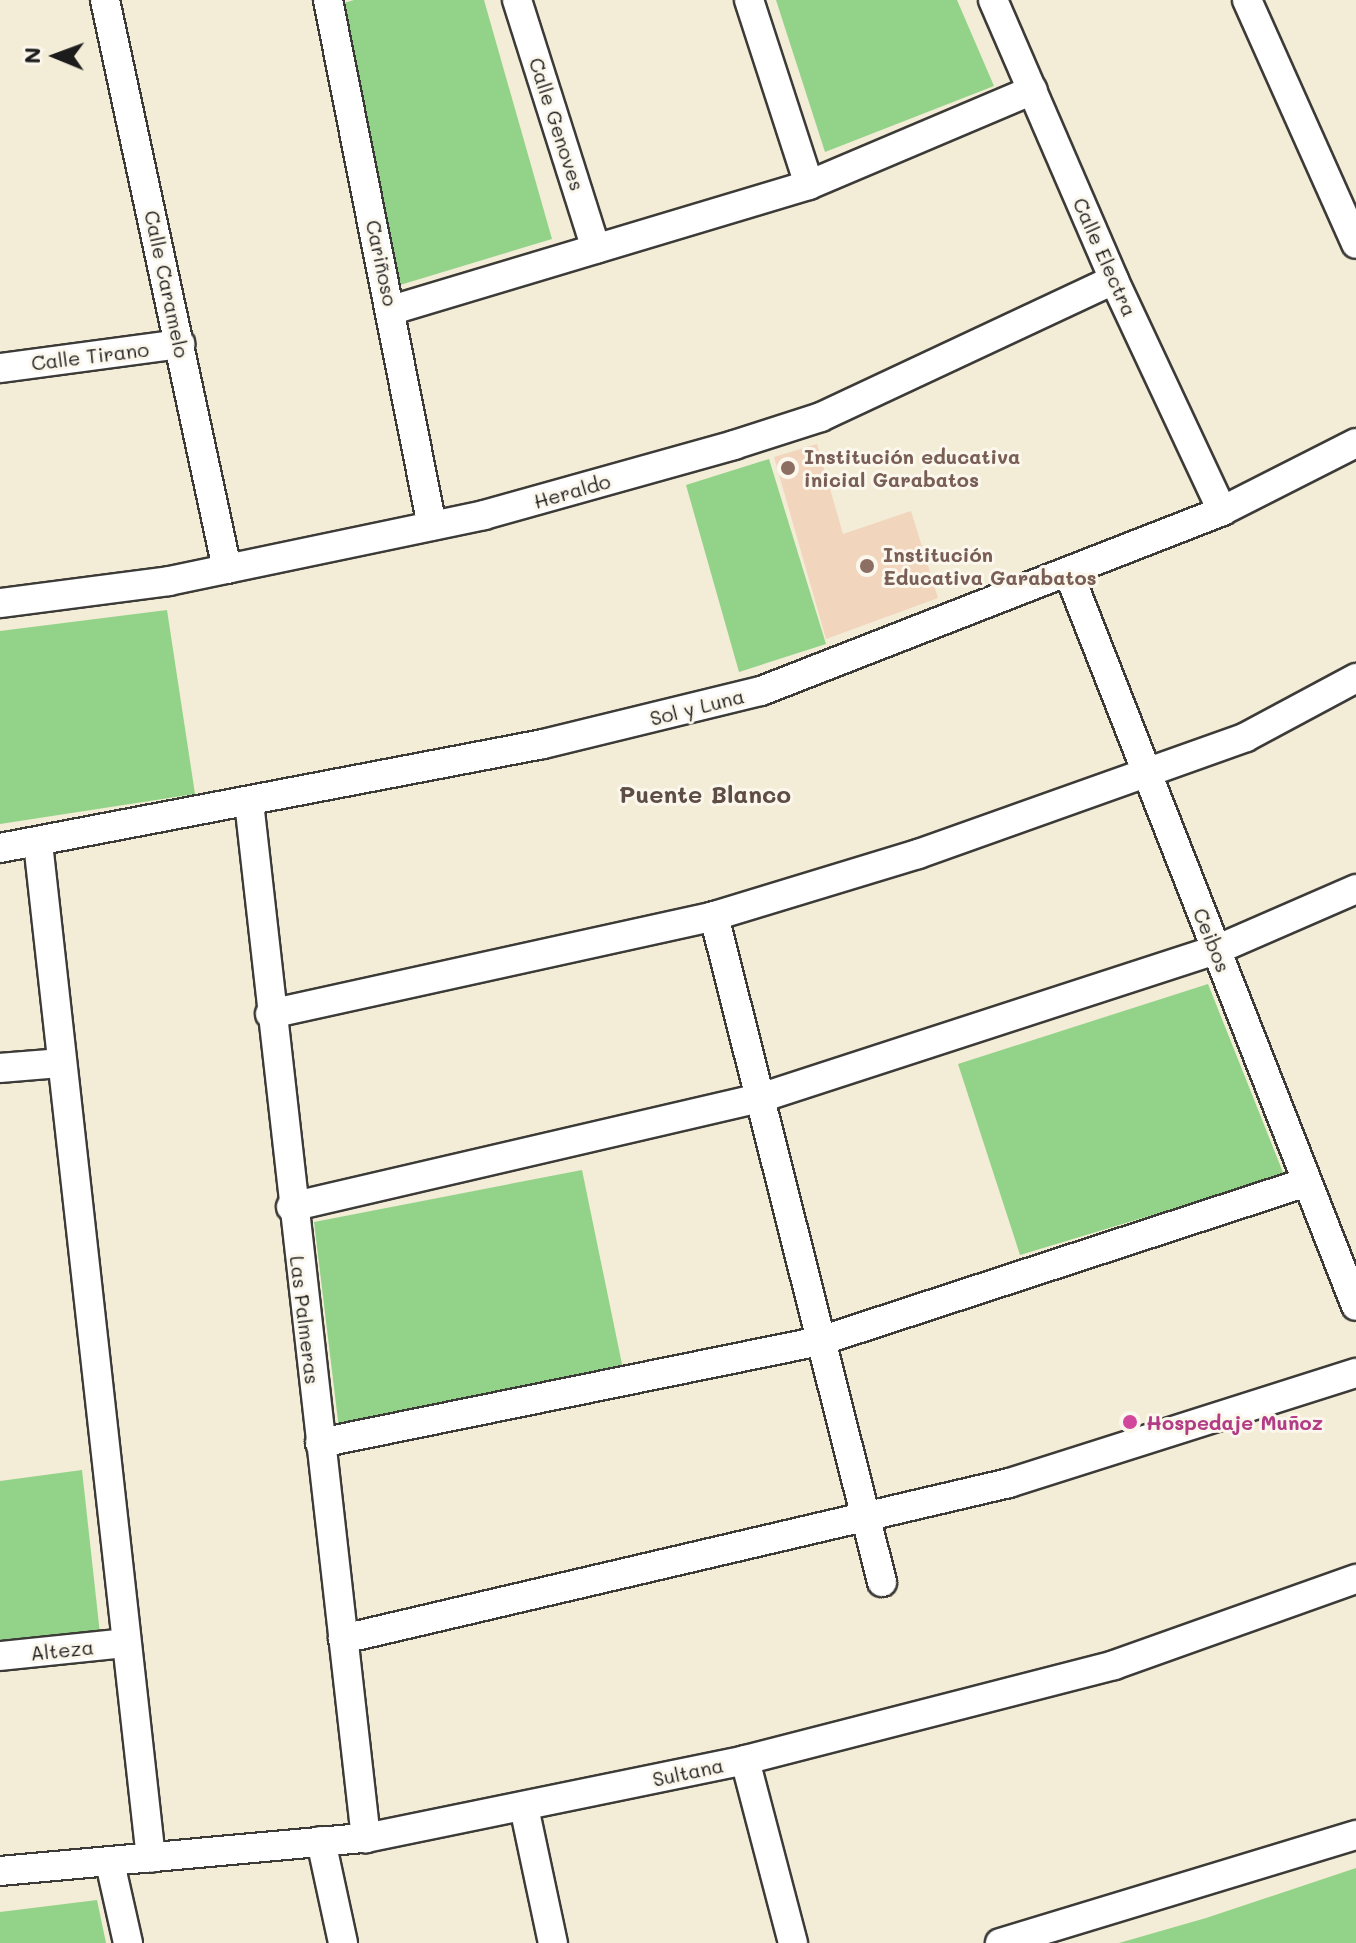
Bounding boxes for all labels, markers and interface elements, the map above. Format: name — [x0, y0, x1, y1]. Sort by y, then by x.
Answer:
north arrow — [16, 16, 96, 96]
text: N — [17, 47, 46, 64]
street label: Calle Genoves — [524, 54, 590, 194]
street label: Calle Electra — [1068, 194, 1142, 320]
street label: Calle Caramelo — [140, 208, 194, 360]
street label: Cariñoso — [361, 218, 403, 308]
street label: Calle Tirano — [30, 337, 150, 375]
place label: Institución educativa inicial Garabatos — [804, 444, 1020, 491]
marker: Institución educativa inicial Garabatos — [779, 459, 797, 477]
street label: Heraldo — [531, 469, 613, 513]
place label: Institución Educativa Garabatos — [883, 542, 1097, 589]
marker: Institución Educativa Garabatos — [858, 557, 876, 575]
street label: Sol y Luna — [647, 684, 747, 730]
district label: Puente Blanco — [619, 780, 791, 808]
street label: Ceibos — [1188, 904, 1236, 976]
street label: Las Palmeras — [285, 1254, 325, 1386]
place label: Hospedaje Muñoz — [1146, 1410, 1323, 1434]
marker: Hospedaje Muñoz — [1121, 1413, 1139, 1431]
street label: Alteza — [29, 1635, 95, 1665]
street label: Sultana — [650, 1753, 726, 1791]

